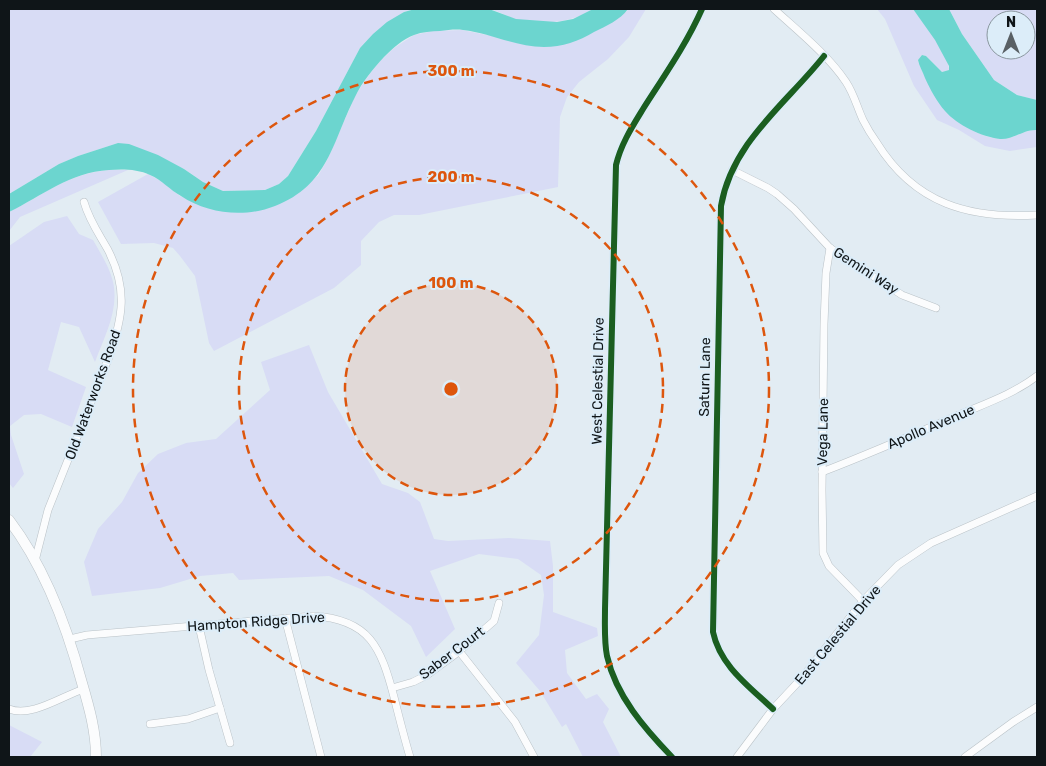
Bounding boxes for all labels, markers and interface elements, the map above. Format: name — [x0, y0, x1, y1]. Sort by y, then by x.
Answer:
north arrow — [986, 10, 1036, 60]
text: N — [1006, 14, 1016, 31]
text: 300 m — [427, 62, 475, 80]
text: 200 m — [427, 168, 475, 186]
street label: Gemini Way — [830, 244, 902, 299]
text: 100 m — [429, 274, 473, 292]
street label: West Celestial Drive — [588, 317, 608, 445]
street label: Old Waterworks Road — [62, 328, 124, 462]
street label: Saturn Lane — [696, 337, 714, 417]
centre of rings — [442, 380, 460, 398]
street label: Vega Lane — [814, 398, 832, 466]
street label: Apollo Avenue — [885, 401, 977, 453]
street label: East Celestial Drive — [791, 582, 885, 688]
street label: Hampton Ridge Drive — [187, 609, 326, 635]
street label: Saber Court — [416, 623, 489, 683]

